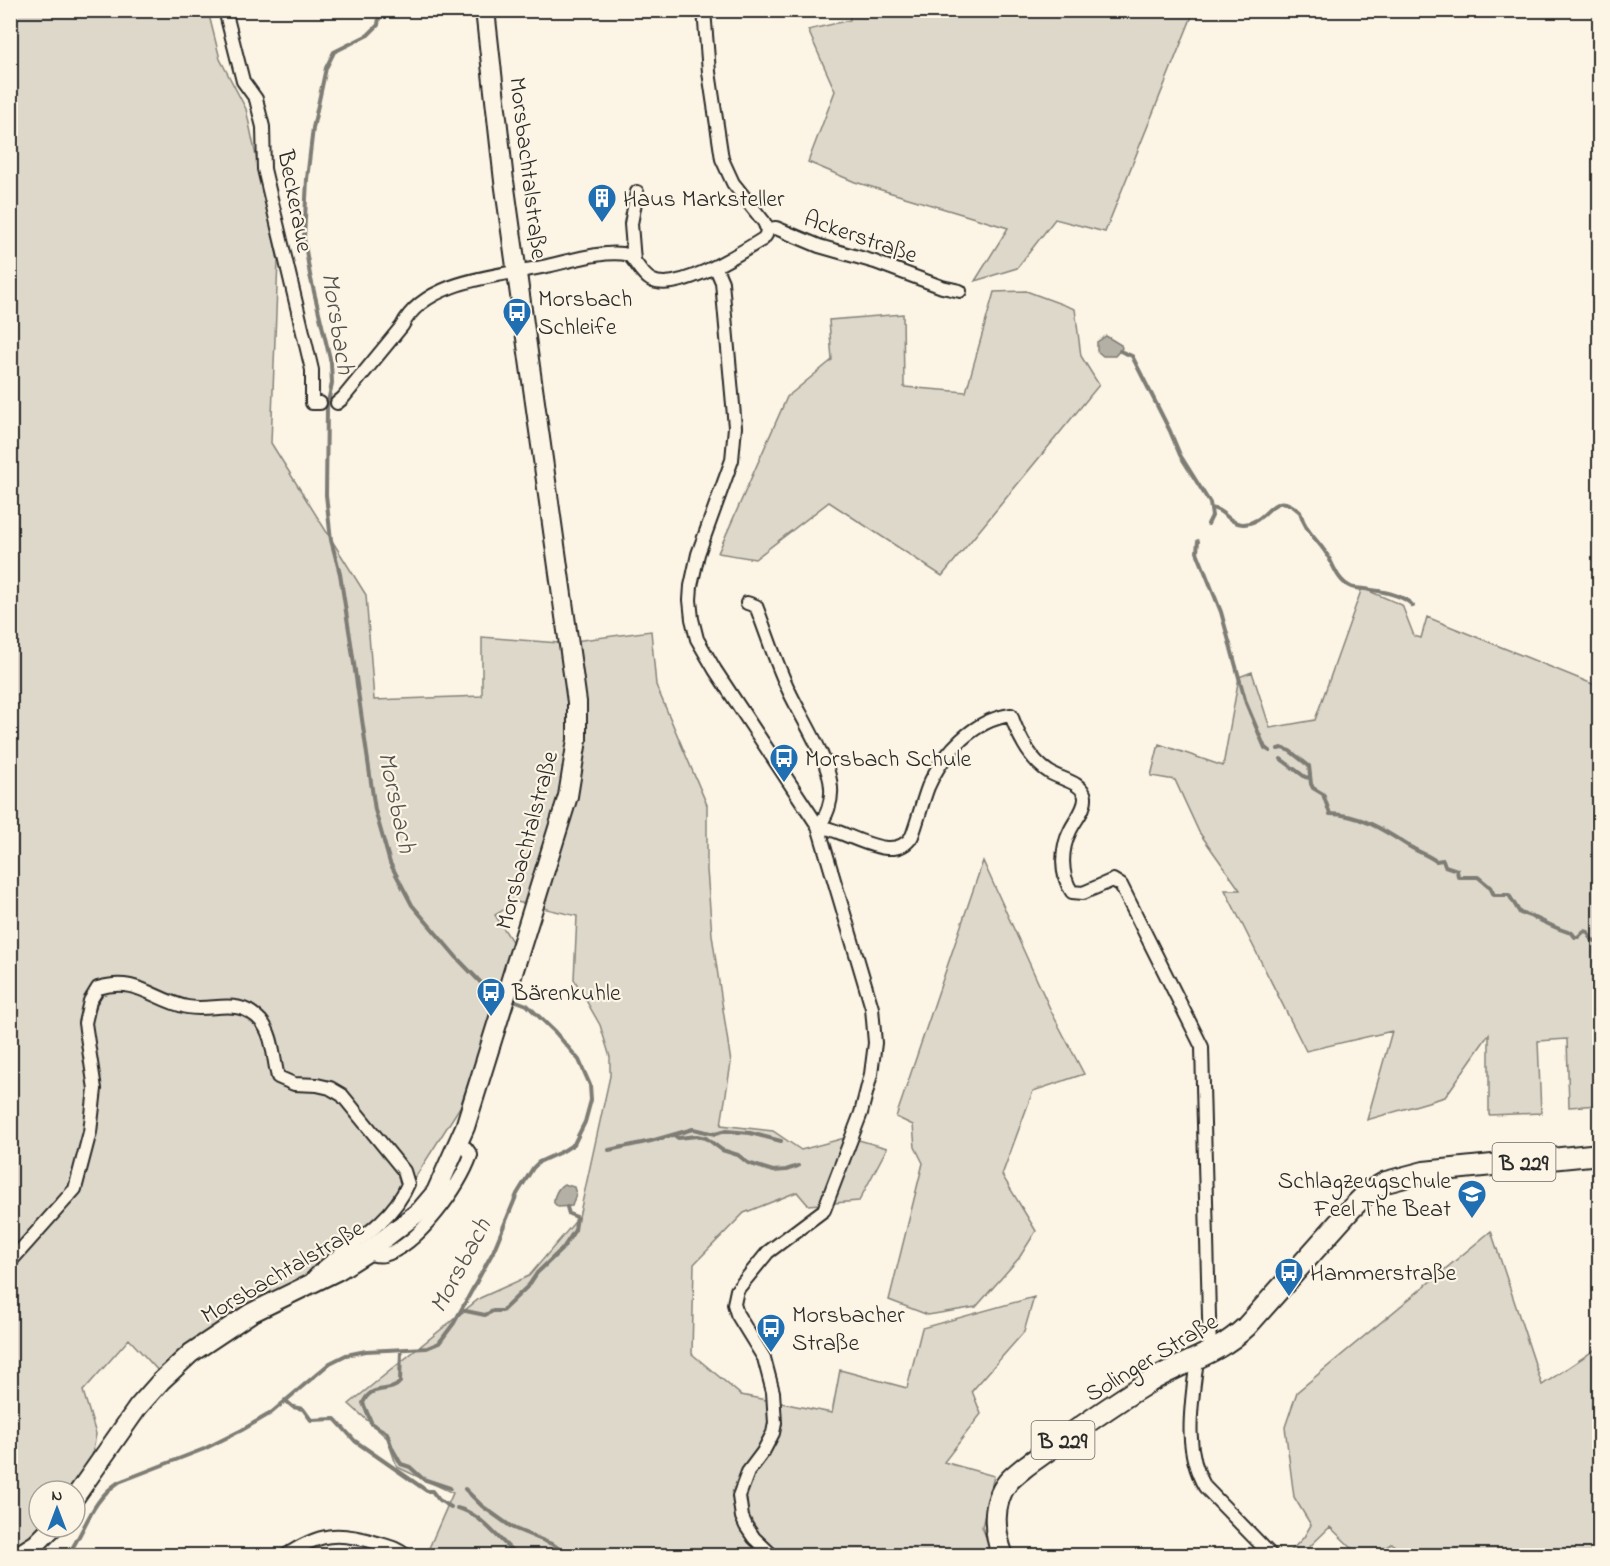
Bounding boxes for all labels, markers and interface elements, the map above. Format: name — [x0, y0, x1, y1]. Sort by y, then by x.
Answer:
street label: Morsbachtalstraße — [498, 75, 555, 262]
street label: Beckeraue — [266, 146, 321, 256]
building icon: Haus Marksteller — [586, 182, 618, 224]
place label: Haus Marksteller — [623, 183, 785, 218]
street label: Ackerstraße — [799, 203, 922, 274]
water label: Morsbach — [309, 270, 363, 378]
place label: Morsbach Schleife — [538, 283, 632, 346]
bus stop icon: Morsbach Schleife — [501, 296, 533, 338]
bus stop icon: Morsbach Schule — [768, 742, 800, 784]
place label: Morsbach Schule — [805, 743, 972, 778]
street label: Morsbachtalstraße — [488, 747, 569, 934]
water label: Morsbach — [366, 749, 424, 857]
bus stop icon: Bärenkuhle — [475, 976, 507, 1018]
place label: Bärenkuhle — [511, 977, 621, 1012]
road number: B 229 — [1492, 1143, 1556, 1181]
place label: Schlagzeugschule Feel The Beat — [1278, 1165, 1451, 1228]
school or university icon: Schlagzeugschule Feel The Beat — [1456, 1178, 1488, 1220]
street label: Morsbachtalstraße — [195, 1212, 372, 1334]
water label: Morsbach — [421, 1212, 503, 1320]
bus stop icon: Hammerstraße — [1273, 1256, 1305, 1298]
place label: Hammerstraße — [1310, 1257, 1457, 1292]
place label: Morsbacher Straße — [792, 1299, 905, 1362]
street label: Solinger Straße — [1079, 1306, 1226, 1413]
bus stop icon: Morsbacher Straße — [755, 1312, 787, 1354]
road number: B 229 — [1032, 1421, 1094, 1459]
north arrow — [27, 1479, 87, 1539]
text: N — [52, 1484, 63, 1508]

